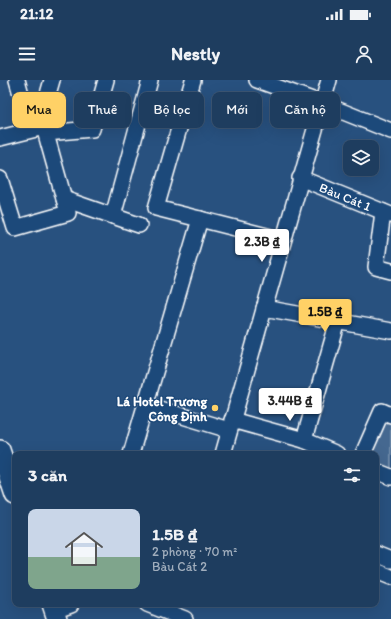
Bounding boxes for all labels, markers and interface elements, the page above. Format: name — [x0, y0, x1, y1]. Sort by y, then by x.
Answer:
text: 21:12 — [20, 5, 53, 23]
icon: menu — [16, 43, 38, 65]
text: Nestly — [171, 43, 220, 65]
icon: person — [353, 43, 375, 65]
chip: Mua — [12, 92, 66, 128]
chip: Thuê — [74, 92, 131, 128]
chip: Bộ lọc — [139, 92, 204, 128]
chip: Mới — [212, 92, 262, 128]
chip: Căn hộ — [270, 92, 340, 128]
map controls — [343, 140, 379, 176]
button: layers — [343, 140, 379, 176]
street label: Bàu Cát 1 — [317, 180, 373, 214]
pin: 2.3B ₫ — [229, 229, 295, 263]
text: 2.3B ₫ — [244, 234, 280, 249]
pin: 1.5B ₫ — [292, 299, 358, 333]
text: 1.5B ₫ — [308, 304, 342, 319]
pin: 3.44B ₫ — [253, 388, 327, 422]
text: 3.44B ₫ — [268, 393, 312, 408]
place label: Lá Hotel Trương Công Định — [117, 394, 208, 425]
marker: Lá Hotel Trương Công Định — [210, 403, 220, 413]
icon: filters — [341, 464, 363, 486]
text: 3 căn — [28, 465, 67, 485]
text: 1.5B ₫ — [152, 524, 197, 544]
icon: home — [60, 525, 108, 573]
text: 2 phòng · 70 m² — [152, 544, 237, 559]
text: Bàu Cát 2 — [152, 559, 207, 574]

